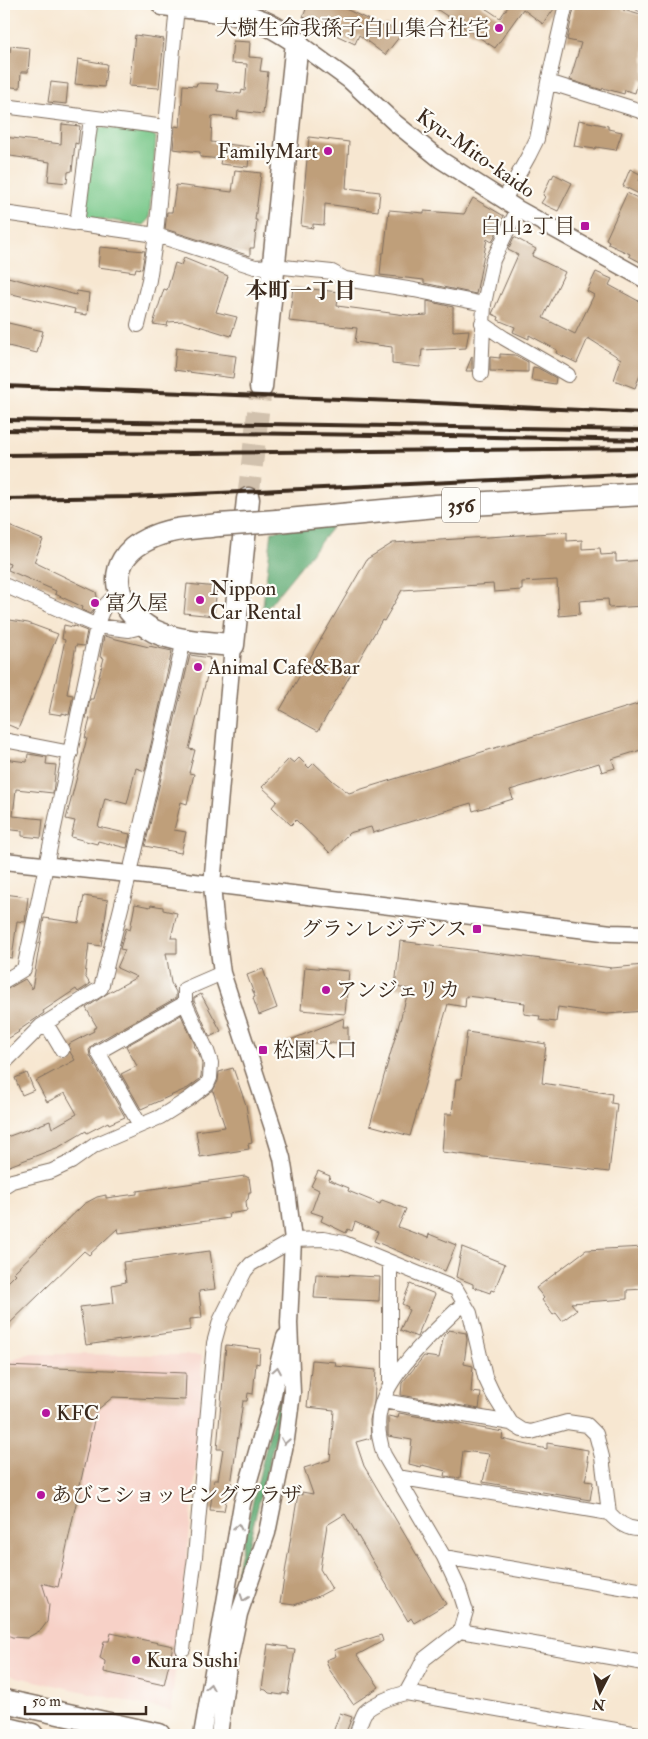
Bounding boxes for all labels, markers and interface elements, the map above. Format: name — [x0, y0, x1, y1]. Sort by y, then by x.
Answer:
place label: 大樹生命我孫子白山集合社宅 — [216, 15, 489, 42]
marker: 大樹生命我孫子白山集合社宅 — [493, 22, 505, 34]
street label: Kyu-Mito-kaido — [411, 103, 540, 204]
place label: FamilyMart — [217, 138, 318, 165]
marker: FamilyMart — [322, 145, 334, 157]
place label: 白山2丁目 — [480, 213, 575, 240]
marker: 白山2丁目 — [579, 220, 591, 232]
district label: 本町一丁目 — [246, 277, 356, 305]
road number: 356 — [442, 488, 480, 522]
place label: Nippon Car Rental — [210, 575, 302, 626]
place label: 富久屋 — [105, 590, 168, 617]
marker: Nippon Car Rental — [194, 594, 206, 606]
marker: 富久屋 — [89, 597, 101, 609]
place label: Animal Cafe&Bar — [207, 654, 360, 681]
marker: Animal Cafe&Bar — [192, 661, 204, 673]
place label: グランレジデンス — [301, 916, 467, 943]
marker: グランレジデンス — [471, 923, 483, 935]
place label: アンジェリカ — [336, 977, 460, 1004]
marker: アンジェリカ — [320, 984, 332, 996]
place label: 松園入口 — [273, 1037, 357, 1064]
marker: 松園入口 — [257, 1044, 269, 1056]
one-way arrow — [272, 1365, 282, 1374]
place label: KFC — [56, 1400, 99, 1427]
marker: KFC — [40, 1407, 52, 1419]
one-way arrow — [281, 1437, 291, 1446]
place label: あびこショッピングプラザ — [51, 1482, 302, 1509]
marker: あびこショッピングプラザ — [35, 1489, 47, 1501]
one-way arrow — [232, 1523, 242, 1531]
one-way arrow — [240, 1593, 250, 1602]
place label: Kura Sushi — [146, 1647, 239, 1674]
marker: Kura Sushi — [130, 1654, 142, 1666]
north arrow — [576, 1666, 626, 1716]
one-way arrow — [204, 1683, 214, 1691]
scale bar — [25, 1684, 146, 1716]
text: 50 m — [32, 1692, 61, 1711]
text: N — [591, 1695, 607, 1714]

